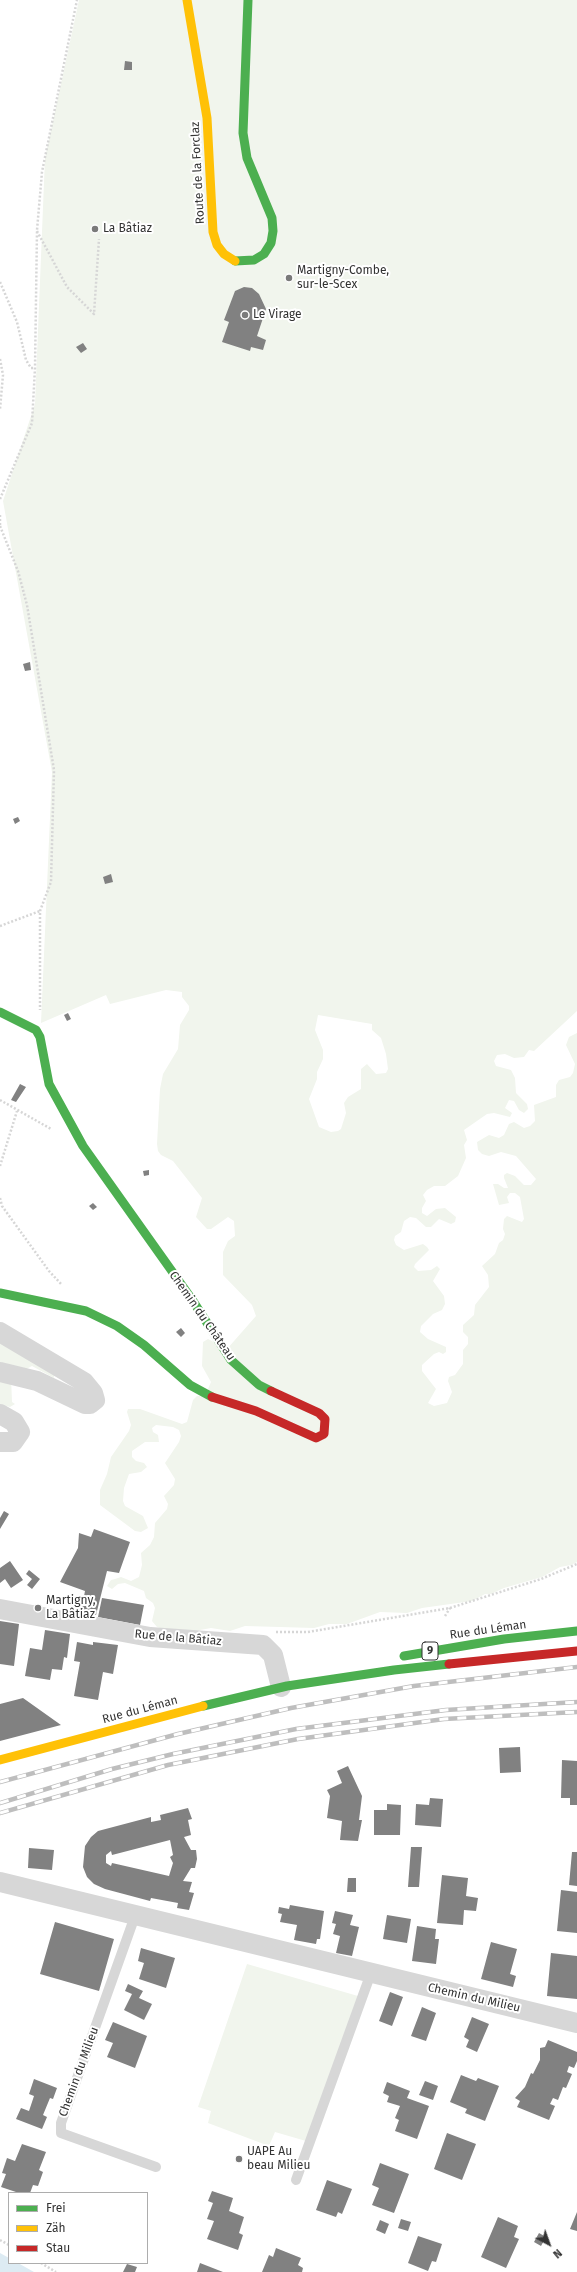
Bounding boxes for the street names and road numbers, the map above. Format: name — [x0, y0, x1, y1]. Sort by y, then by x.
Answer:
street label: Route de la Forclaz — [188, 121, 208, 225]
street label: Chemin du Château — [166, 1269, 238, 1363]
street label: Rue du Léman — [449, 1617, 527, 1643]
street label: Rue de la Bâtiaz — [134, 1627, 222, 1649]
road number: 9 — [422, 1642, 438, 1660]
street label: Rue du Léman — [101, 1693, 179, 1727]
street label: Chemin du Milieu — [426, 1980, 522, 2016]
street label: Chemin du Milieu — [56, 2025, 102, 2119]

